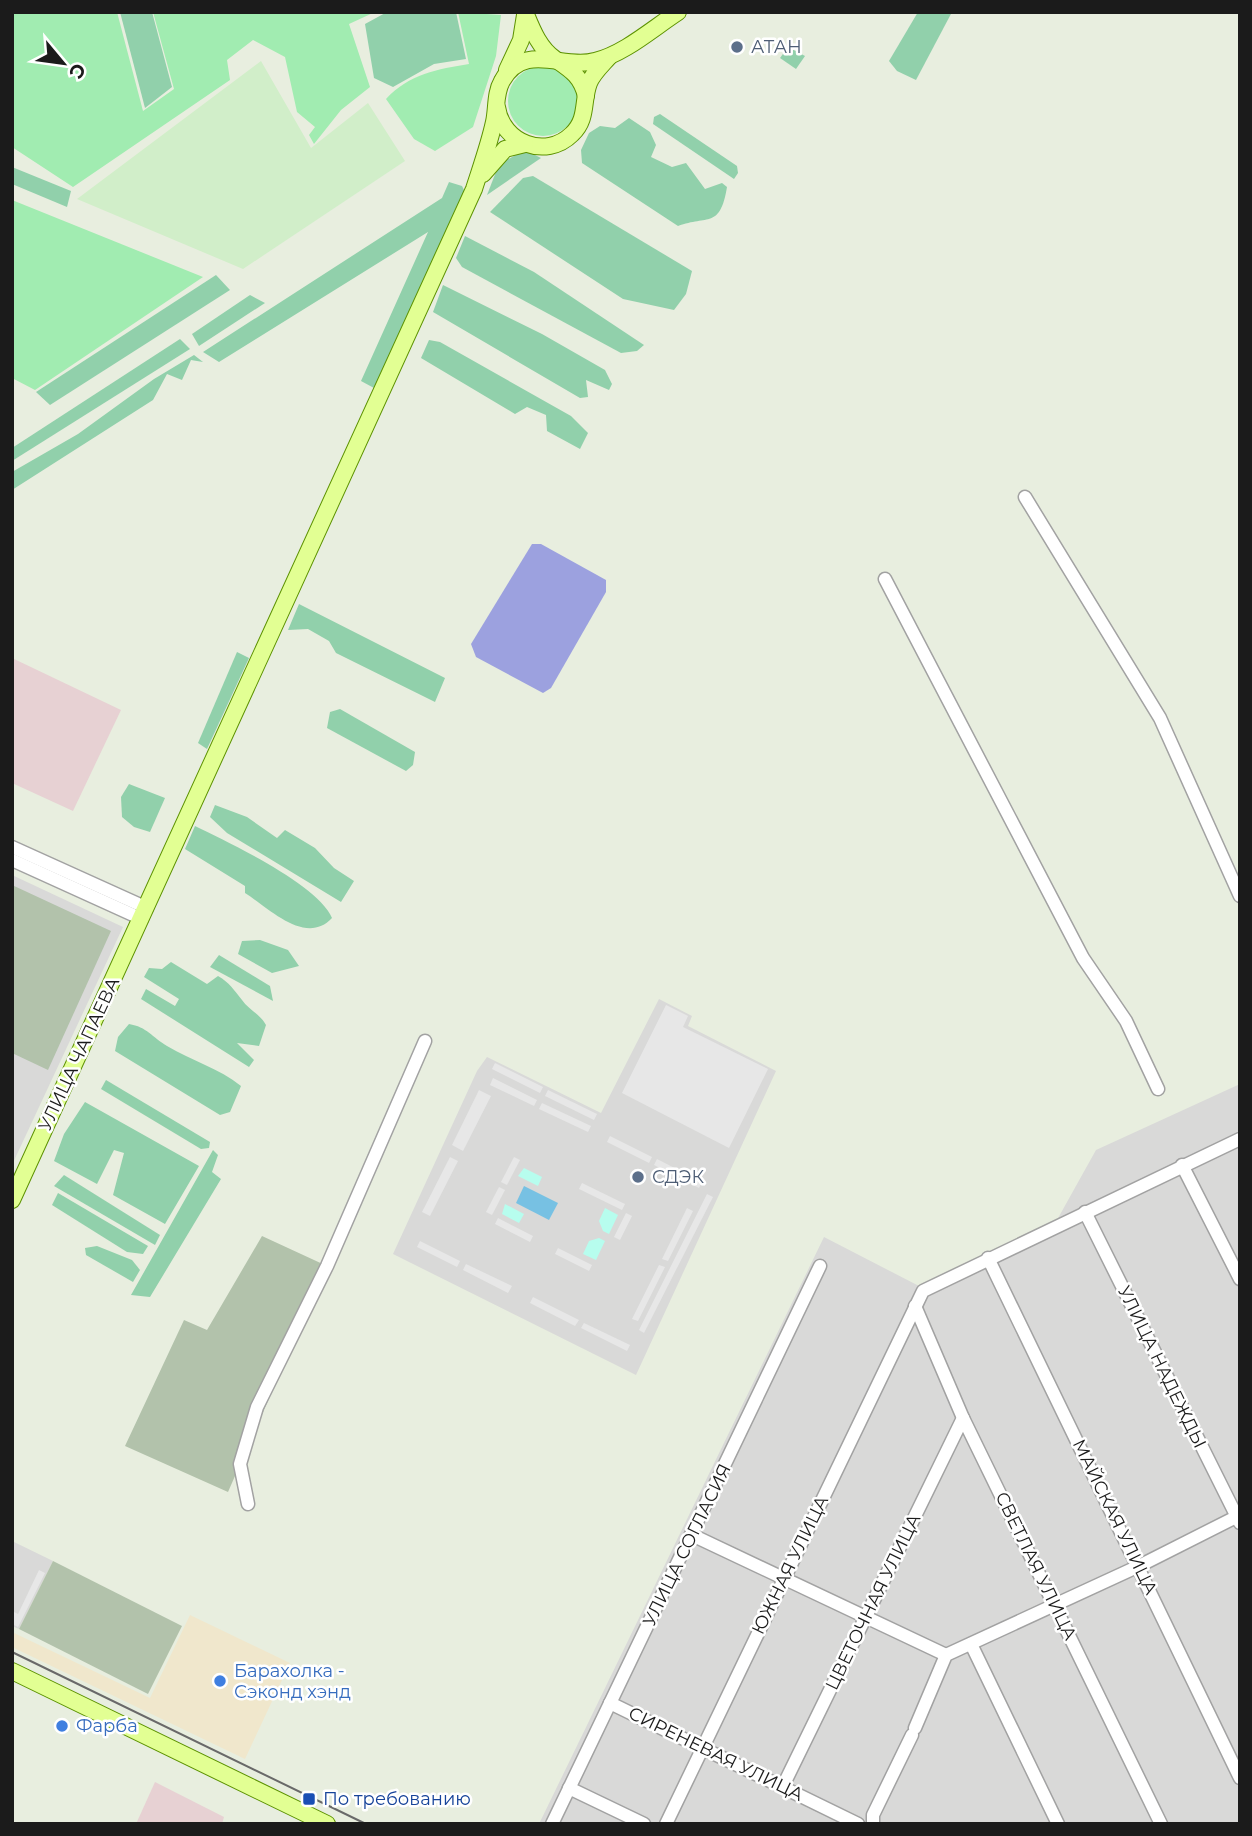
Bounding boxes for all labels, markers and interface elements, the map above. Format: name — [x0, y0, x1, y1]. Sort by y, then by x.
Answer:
north arrow — [28, 28, 98, 98]
place label: АТАН — [751, 36, 802, 58]
marker: АТАН — [729, 39, 745, 55]
text: С — [64, 59, 91, 83]
street label: УЛИЦА ЧАПАЕВА — [34, 973, 125, 1134]
place label: СДЭК — [652, 1166, 705, 1188]
marker: СДЭК — [630, 1169, 646, 1185]
street label: УЛИЦА НАДЕЖДЫ — [1113, 1282, 1211, 1452]
street label: МАЙСКАЯ УЛИЦА — [1068, 1436, 1162, 1599]
street label: УЛИЦА СОГЛАСИЯ — [638, 1460, 736, 1630]
street label: СВЕТЛАЯ УЛИЦА — [991, 1488, 1082, 1644]
street label: ЮЖНАЯ УЛИЦА — [747, 1492, 833, 1638]
street label: ЦВЕТОЧНАЯ УЛИЦА — [821, 1510, 926, 1694]
place label: Барахолка - Сэконд хэнд — [234, 1660, 351, 1703]
marker: Барахолка - Сэконд хэнд — [212, 1673, 228, 1689]
street label: СИРЕНЕВАЯ УЛИЦА — [625, 1702, 808, 1806]
place label: Фарба — [76, 1715, 138, 1737]
marker: Фарба — [54, 1718, 70, 1734]
place label: По требованию — [323, 1788, 471, 1810]
marker: По требованию — [301, 1791, 317, 1807]

